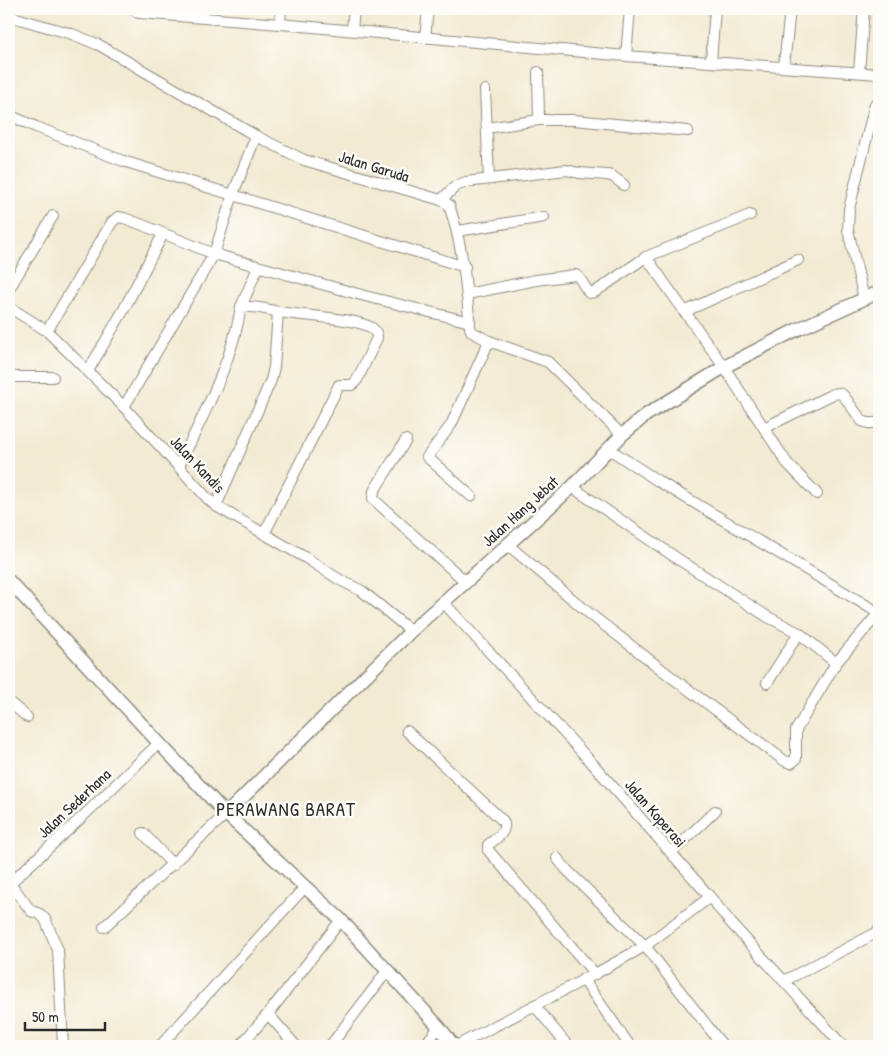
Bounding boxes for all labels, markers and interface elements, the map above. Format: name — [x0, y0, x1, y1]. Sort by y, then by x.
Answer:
street label: Jalan Garuda — [336, 145, 412, 187]
street label: Jalan Kandis — [166, 430, 230, 498]
street label: Jalan Hang Jebat — [477, 470, 563, 551]
street label: Jalan Sederhana — [33, 763, 115, 843]
street label: Jalan Koperasi — [620, 774, 692, 852]
district label: PERAWANG BARAT — [216, 796, 356, 822]
scale bar — [25, 1000, 105, 1032]
text: 50 m — [32, 1006, 59, 1027]

